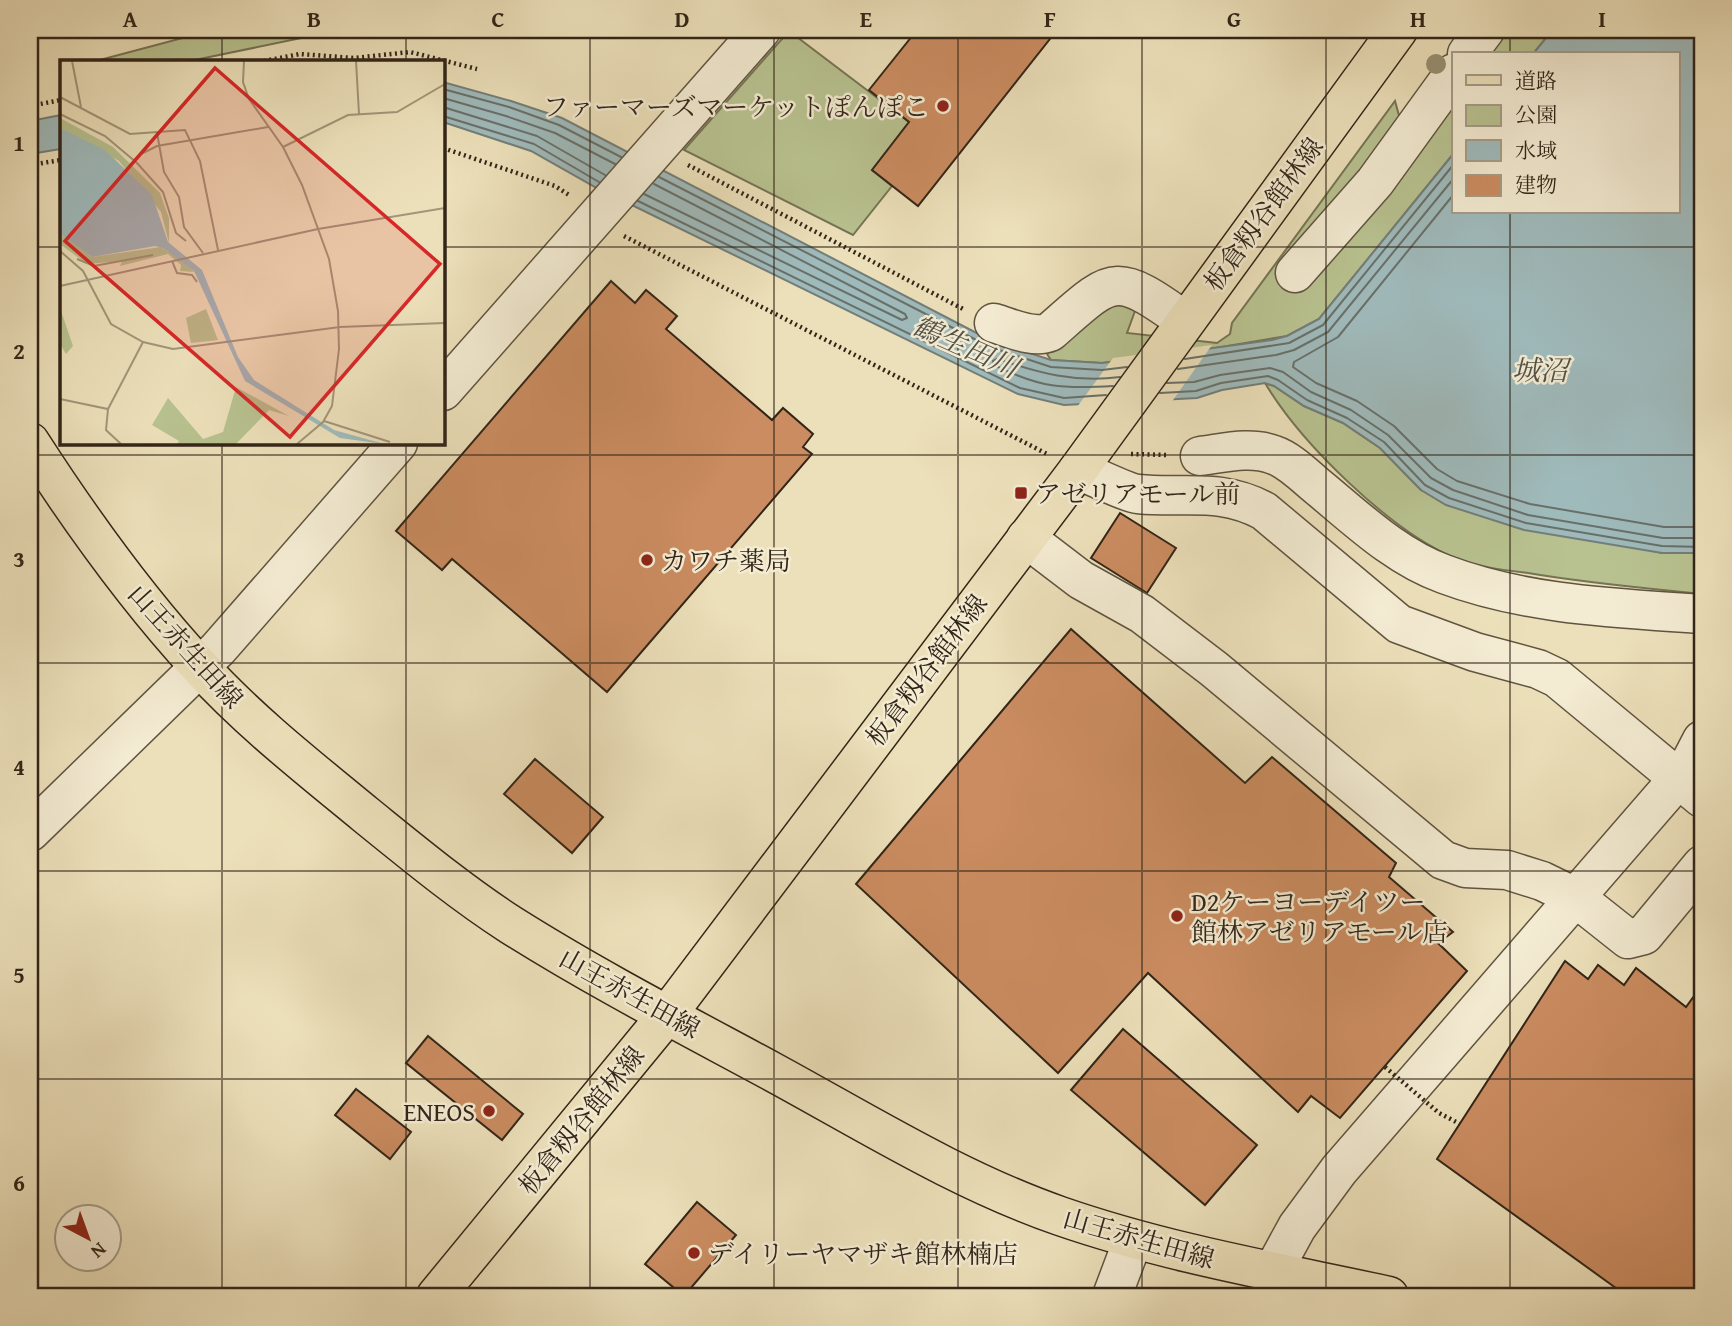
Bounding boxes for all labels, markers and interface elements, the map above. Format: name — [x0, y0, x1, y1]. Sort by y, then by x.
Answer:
text: A — [123, 2, 138, 35]
text: B — [307, 2, 321, 35]
text: C — [491, 2, 505, 35]
text: D — [675, 2, 690, 35]
text: E — [860, 2, 872, 35]
text: F — [1044, 2, 1056, 35]
text: G — [1227, 2, 1241, 35]
text: H — [1410, 2, 1426, 35]
text: I — [1598, 2, 1606, 35]
legend — [1452, 52, 1680, 214]
inset map — [60, 60, 444, 444]
text: 道路 — [1515, 65, 1557, 96]
place label: ファーマーズマーケットぽんぽこ — [543, 87, 929, 126]
marker: ファーマーズマーケットぽんぽこ — [935, 98, 951, 114]
text: 公園 — [1515, 99, 1557, 130]
text: 1 — [13, 126, 25, 159]
street label: 板倉籾谷館林線 — [1194, 129, 1332, 299]
text: 水域 — [1515, 135, 1557, 166]
text: 建物 — [1515, 169, 1557, 200]
water label: 鶴生田川 — [906, 304, 1028, 389]
text: 2 — [13, 334, 25, 367]
water label: 城沼 — [1512, 349, 1572, 390]
place label: アゼリアモール前 — [1035, 474, 1240, 513]
marker: アゼリアモール前 — [1013, 485, 1029, 501]
place label: カワチ薬局 — [661, 541, 791, 580]
text: 3 — [13, 542, 25, 575]
marker: カワチ薬局 — [639, 552, 655, 568]
street label: 山王赤生田線 — [119, 575, 253, 717]
street label: 板倉籾谷館林線 — [856, 586, 996, 754]
text: 4 — [13, 750, 25, 783]
place label: D2ケーヨーデイツー 館林アゼリアモール店 — [1191, 882, 1448, 951]
marker: D2ケーヨーデイツー 館林アゼリアモール店 — [1169, 908, 1185, 924]
street label: 山王赤生田線 — [552, 938, 708, 1048]
text: 5 — [13, 958, 25, 991]
street label: 板倉籾谷館林線 — [509, 1037, 653, 1203]
place label: ENEOS — [403, 1092, 475, 1131]
marker: ENEOS — [481, 1103, 497, 1119]
text: 6 — [13, 1166, 25, 1199]
street label: 山王赤生田線 — [1059, 1198, 1219, 1278]
north arrow — [52, 1204, 122, 1274]
place label: デイリーヤマザキ館林楠店 — [708, 1234, 1018, 1273]
text: N — [85, 1236, 113, 1266]
marker: デイリーヤマザキ館林楠店 — [686, 1245, 702, 1261]

